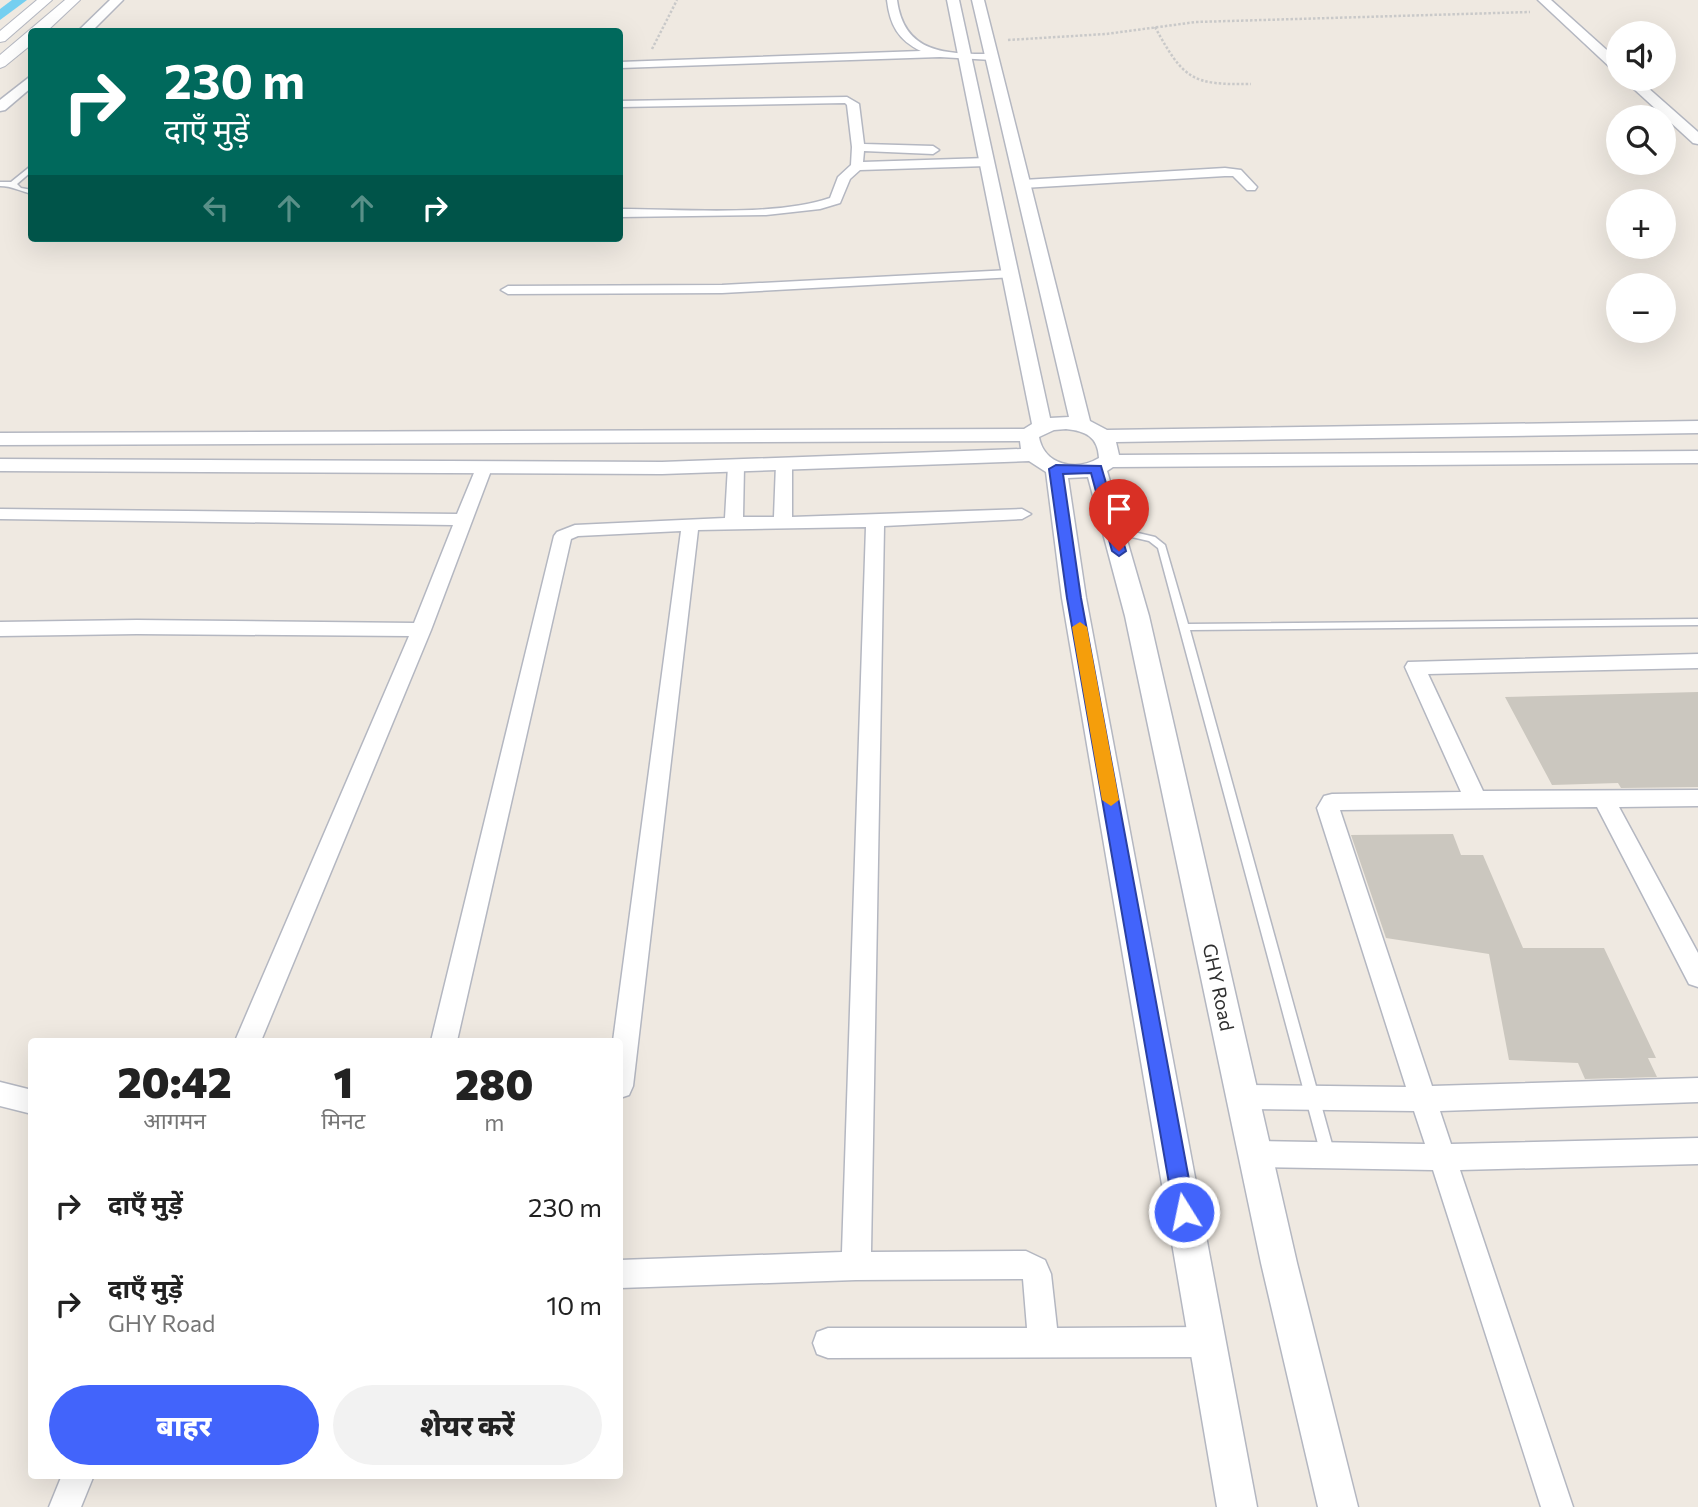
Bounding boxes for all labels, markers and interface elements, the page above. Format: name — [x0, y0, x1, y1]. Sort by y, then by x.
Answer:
map controls — [1606, 21, 1676, 343]
button: sound — [1606, 21, 1676, 91]
text: 230 m — [164, 49, 305, 109]
icon: right — [49, 56, 140, 147]
button: search — [1606, 105, 1676, 175]
text: दाएँ मुड़ें — [164, 109, 249, 149]
icon: left — [197, 189, 235, 227]
icon: ahead — [270, 189, 308, 227]
icon: ahead — [343, 189, 381, 227]
icon: right — [416, 189, 454, 227]
button: + — [1606, 189, 1676, 259]
button: − — [1606, 273, 1676, 343]
pin — [1089, 479, 1149, 551]
icon: arrive — [1100, 490, 1138, 528]
street label: GHY Road — [1199, 941, 1239, 1033]
text: 20:42 — [118, 1055, 232, 1107]
text: 1 — [334, 1055, 353, 1107]
text: 280 — [455, 1057, 533, 1109]
text: आगमन — [143, 1106, 206, 1134]
text: मिनट — [321, 1106, 365, 1134]
text: m — [484, 1108, 504, 1136]
position arrow — [1147, 1175, 1221, 1249]
icon: right — [49, 1187, 87, 1225]
text: दाएँ मुड़ें — [108, 1188, 183, 1219]
text: 230 m — [528, 1191, 602, 1222]
text: दाएँ मुड़ें — [108, 1272, 183, 1303]
icon: right — [49, 1285, 87, 1323]
text: 10 m — [546, 1289, 602, 1320]
text: GHY Road — [108, 1309, 215, 1337]
button: बाहर — [49, 1385, 319, 1465]
button: शेयर करें — [333, 1385, 602, 1465]

